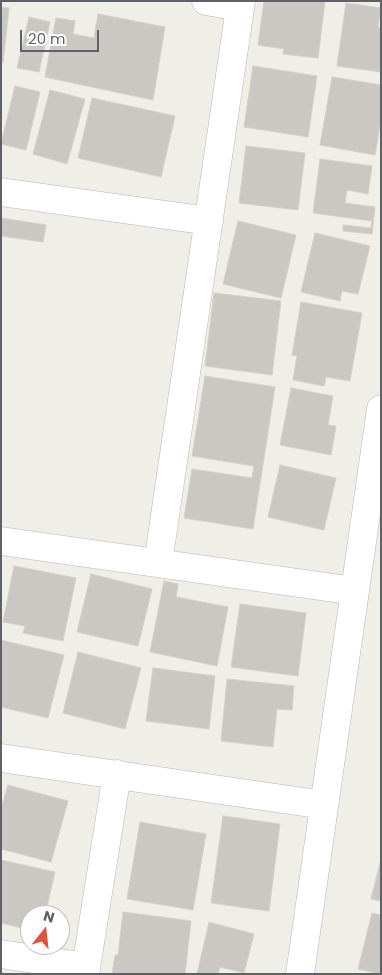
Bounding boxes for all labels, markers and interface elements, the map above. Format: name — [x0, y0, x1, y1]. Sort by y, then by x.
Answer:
scale bar — [22, 20, 101, 52]
text: 20 m — [28, 28, 66, 49]
north arrow — [20, 905, 70, 955]
text: N — [41, 905, 57, 928]

